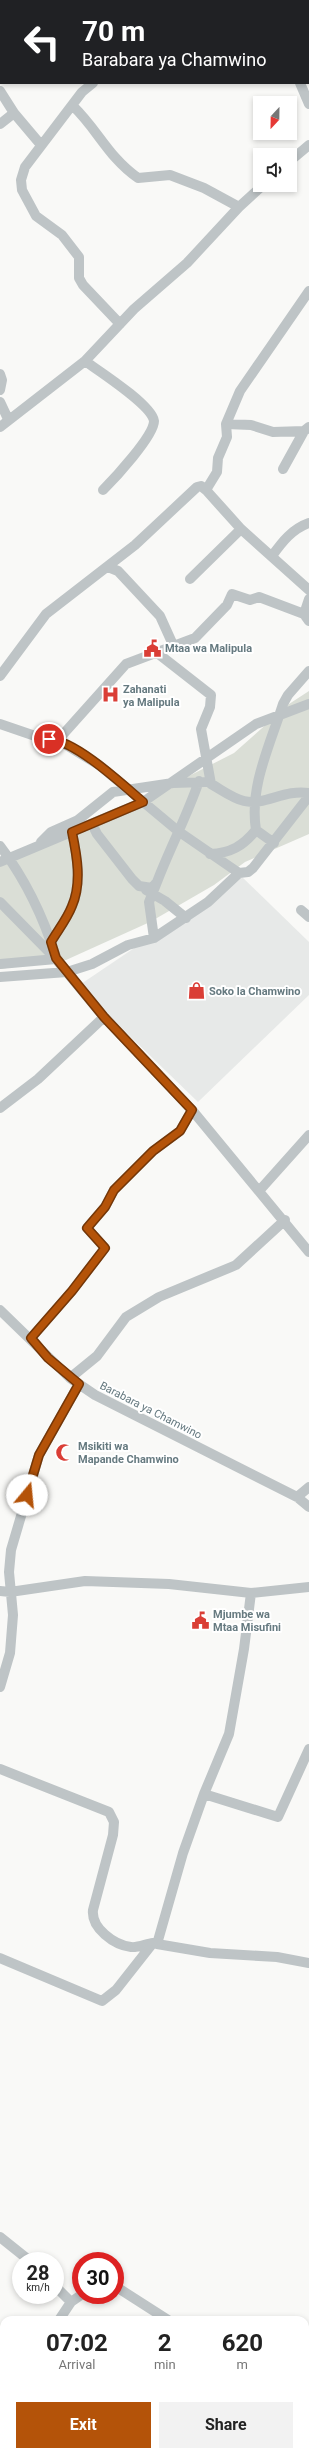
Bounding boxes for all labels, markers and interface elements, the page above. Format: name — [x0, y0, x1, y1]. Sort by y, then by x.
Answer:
text: 70 m — [82, 15, 145, 48]
icon: left — [16, 16, 68, 68]
text: Barabara ya Chamwino — [82, 49, 266, 70]
north arrow — [253, 96, 297, 140]
map controls — [253, 96, 297, 192]
button: sound — [253, 148, 297, 192]
public building icon: Mtaa wa Malipula — [142, 638, 162, 658]
place label: Mtaa wa Malipula — [165, 642, 252, 655]
place label: Zahanati ya Malipula — [123, 683, 180, 709]
hospital icon: Zahanati ya Malipula — [100, 685, 120, 705]
pin — [32, 722, 66, 756]
icon: arrive — [38, 728, 60, 750]
shop icon: Soko la Chamwino — [186, 981, 206, 1001]
place label: Soko la Chamwino — [209, 985, 300, 998]
street label: Barabara ya Chamwino — [98, 1379, 204, 1442]
place label: Msikiti wa Mapande Chamwino — [78, 1440, 179, 1466]
mosque icon: Msikiti wa Mapande Chamwino — [55, 1442, 75, 1462]
position arrow — [6.0, 1474, 48.0, 1516]
place label: Mjumbe wa Mtaa Misufini — [213, 1608, 281, 1634]
public building icon: Mjumbe wa Mtaa Misufini — [190, 1610, 210, 1630]
speed limit sign: 30 — [72, 2252, 124, 2304]
text: 28 — [27, 2261, 49, 2285]
text: km/h — [26, 2282, 50, 2293]
text: 07:02 — [46, 2329, 108, 2357]
text: 2 — [158, 2329, 172, 2357]
text: 620 — [222, 2329, 263, 2357]
text: Arrival — [58, 2357, 95, 2372]
text: min — [154, 2357, 176, 2372]
text: m — [237, 2357, 248, 2372]
button: Exit — [16, 2402, 151, 2448]
button: Share — [159, 2402, 293, 2448]

